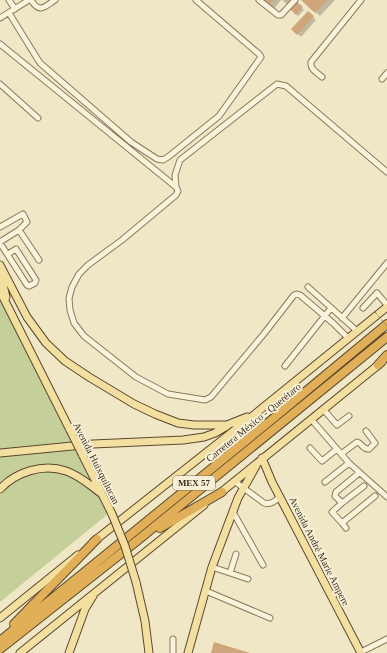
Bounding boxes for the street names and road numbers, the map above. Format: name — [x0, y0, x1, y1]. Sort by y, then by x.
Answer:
street label: Carretera México - Querétaro — [204, 381, 303, 464]
street label: Avenida Huixquilucan — [71, 421, 122, 506]
road number: MEX 57 — [173, 476, 215, 490]
street label: Avenida André Marie Ampere — [287, 495, 352, 608]

